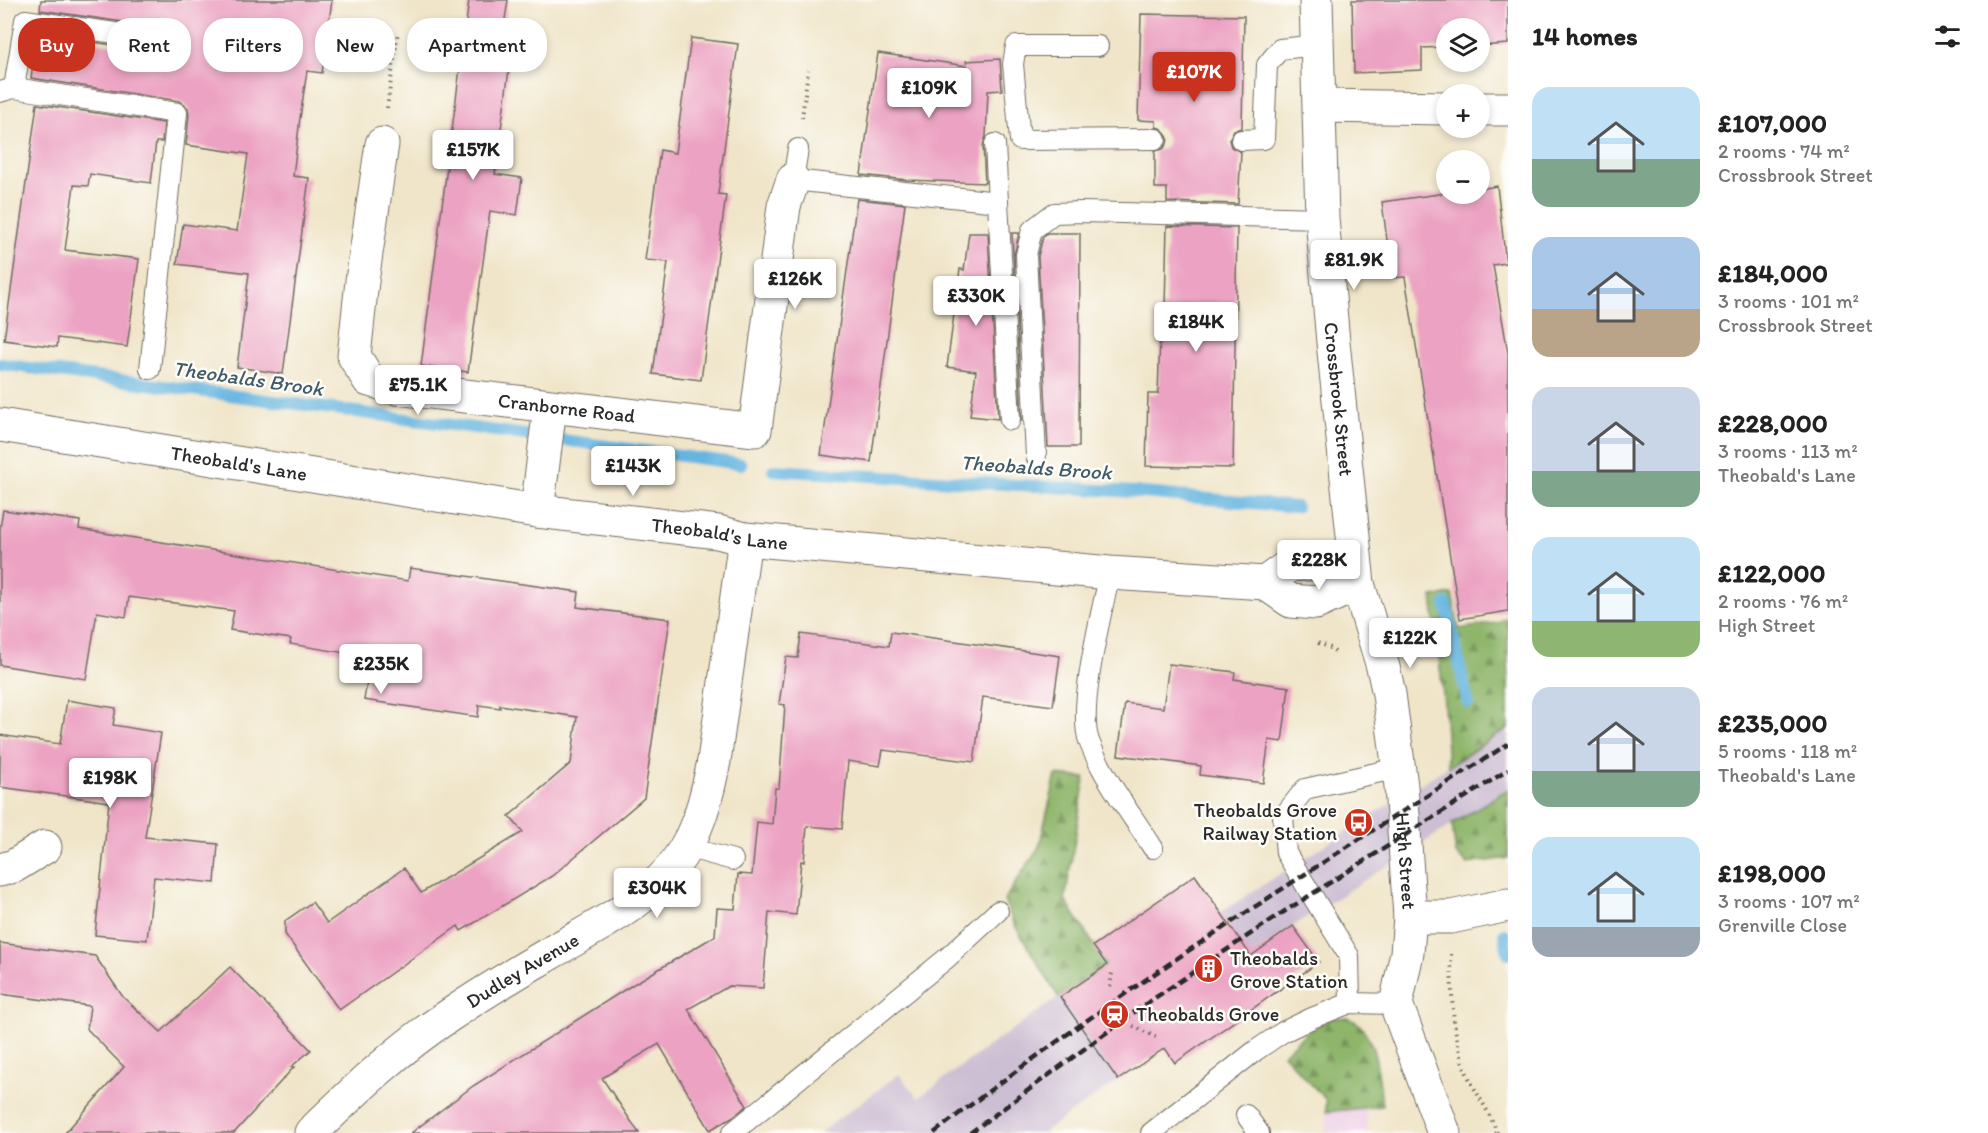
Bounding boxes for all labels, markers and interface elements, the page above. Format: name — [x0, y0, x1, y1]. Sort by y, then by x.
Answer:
chip: Buy — [18, 18, 95, 72]
chip: Rent — [107, 18, 191, 72]
chip: Filters — [203, 18, 303, 72]
chip: New — [315, 18, 395, 72]
chip: Apartment — [407, 18, 547, 72]
map controls — [1436, 18, 1490, 204]
button: layers — [1436, 18, 1490, 72]
text: 14 homes — [1532, 20, 1638, 52]
icon: filters — [1931, 20, 1964, 53]
pin: £107K — [1152, 52, 1236, 103]
text: £107K — [1167, 59, 1222, 83]
pin: £109K — [887, 68, 971, 119]
text: £109K — [901, 75, 957, 99]
button: + — [1436, 84, 1490, 138]
text: £107,000 — [1718, 107, 1827, 139]
icon: home — [1580, 111, 1652, 183]
pin: £157K — [431, 130, 515, 181]
text: £157K — [446, 137, 500, 161]
text: 2 rooms · 74 m² — [1718, 139, 1850, 163]
button: − — [1436, 150, 1490, 204]
text: Crossbrook Street — [1718, 163, 1873, 187]
pin: £81.9K — [1305, 240, 1403, 291]
text: £81.9K — [1324, 247, 1384, 271]
text: £184,000 — [1718, 257, 1828, 289]
pin: £126K — [753, 259, 837, 310]
icon: home — [1580, 261, 1652, 333]
text: £126K — [768, 266, 822, 290]
pin: £330K — [934, 276, 1018, 327]
text: £330K — [947, 283, 1005, 307]
text: 3 rooms · 101 m² — [1718, 289, 1859, 313]
pin: £184K — [1154, 302, 1238, 353]
text: £184K — [1168, 309, 1224, 333]
text: Crossbrook Street — [1718, 313, 1873, 337]
street label: Crossbrook Street — [1319, 321, 1359, 477]
water label: Theobalds Brook — [171, 355, 326, 401]
pin: £75.1K — [369, 365, 467, 416]
text: £75.1K — [389, 372, 447, 396]
street label: Cranborne Road — [497, 388, 637, 428]
text: £228,000 — [1718, 407, 1828, 439]
icon: home — [1580, 411, 1652, 483]
text: 3 rooms · 113 m² — [1718, 439, 1858, 463]
street label: Theobald's Lane — [169, 441, 309, 486]
pin: £143K — [591, 446, 675, 497]
water label: Theobalds Brook — [960, 449, 1114, 485]
text: £143K — [605, 453, 661, 477]
text: Theobald's Lane — [1718, 463, 1856, 487]
street label: Theobald's Lane — [650, 512, 789, 555]
pin: £228K — [1277, 540, 1361, 591]
text: £228K — [1291, 547, 1347, 571]
text: £122,000 — [1718, 557, 1826, 589]
icon: home — [1580, 561, 1652, 633]
text: 2 rooms · 76 m² — [1718, 589, 1848, 613]
text: High Street — [1718, 613, 1815, 637]
pin: £122K — [1368, 618, 1452, 669]
text: £122K — [1383, 625, 1437, 649]
pin: £235K — [339, 644, 423, 695]
text: £235K — [353, 651, 409, 675]
text: £235,000 — [1718, 707, 1828, 739]
icon: home — [1580, 711, 1652, 783]
text: 5 rooms · 118 m² — [1718, 739, 1857, 763]
pin: £198K — [68, 758, 152, 809]
text: Theobald's Lane — [1718, 763, 1856, 787]
text: £198K — [83, 765, 137, 789]
place label: Theobalds Grove Railway Station — [1194, 798, 1337, 845]
bus stop icon: Theobalds Grove Railway Station — [1342, 806, 1374, 838]
street label: High Street — [1391, 812, 1421, 911]
text: £198,000 — [1718, 857, 1826, 889]
icon: home — [1580, 861, 1652, 933]
pin: £304K — [615, 868, 699, 919]
text: £304K — [628, 875, 686, 899]
text: 3 rooms · 107 m² — [1718, 889, 1860, 913]
text: Grenville Close — [1718, 913, 1847, 937]
street label: Dudley Avenue — [462, 927, 583, 1013]
place label: Theobalds Grove Station — [1230, 946, 1348, 993]
building icon: Theobalds Grove Station — [1193, 953, 1225, 985]
station icon: Theobalds Grove — [1099, 998, 1131, 1030]
place label: Theobalds Grove — [1136, 1002, 1279, 1026]

